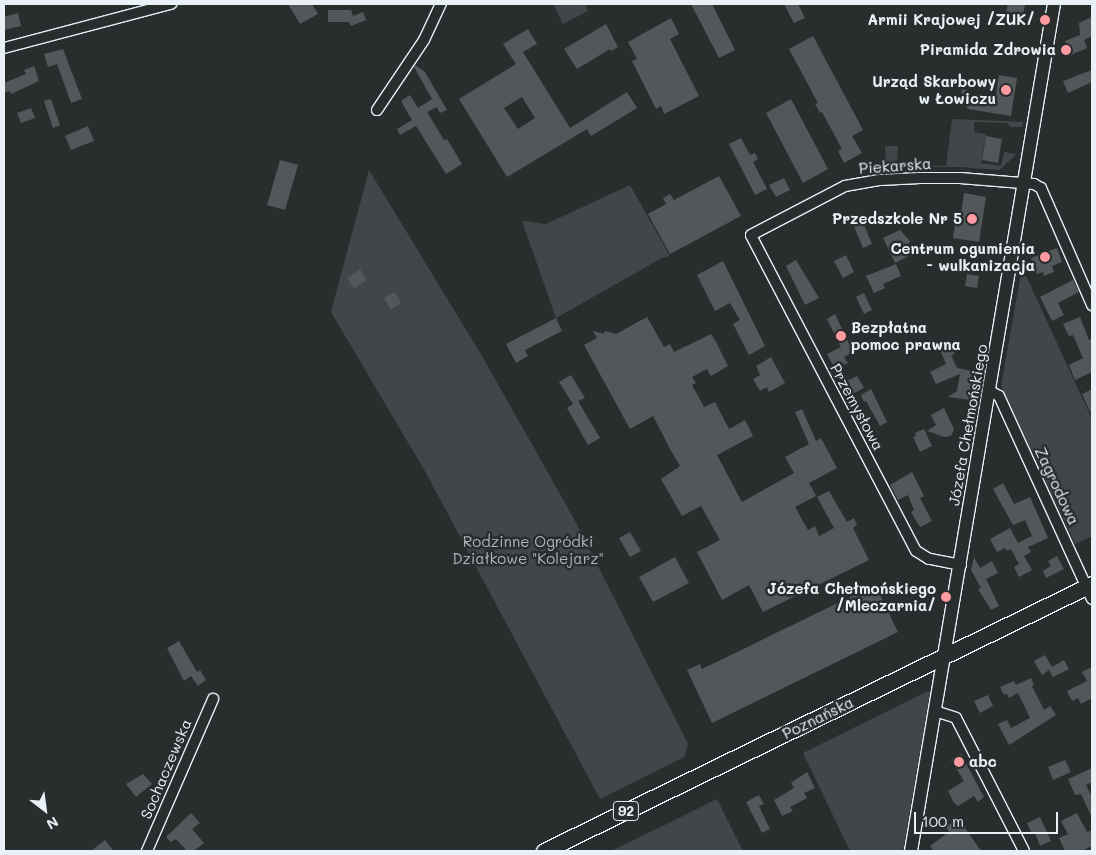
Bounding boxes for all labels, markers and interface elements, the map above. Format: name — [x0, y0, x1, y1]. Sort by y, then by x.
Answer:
place label: Armii Krajowej /ZUK/ — [868, 11, 1035, 29]
marker: Armii Krajowej /ZUK/ — [1039, 14, 1051, 26]
place label: Piramida Zdrowia — [920, 41, 1056, 59]
marker: Piramida Zdrowia — [1060, 44, 1072, 56]
place label: Urząd Skarbowy w Łowiczu — [872, 72, 996, 107]
marker: Urząd Skarbowy w Łowiczu — [1000, 84, 1012, 96]
street label: Piekarska — [858, 154, 932, 178]
place label: Przedszkole Nr 5 — [832, 210, 962, 228]
marker: Przedszkole Nr 5 — [966, 213, 978, 225]
place label: Centrum ogumienia - wulkanizacja — [890, 239, 1035, 274]
marker: Centrum ogumienia - wulkanizacja — [1039, 251, 1051, 263]
place label: Bezpłatna pomoc prawna — [851, 318, 961, 353]
marker: Bezpłatna pomoc prawna — [835, 330, 847, 342]
street label: Józefa Chełmońskiego — [945, 343, 991, 507]
street label: Przemysłowa — [827, 360, 887, 454]
street label: Zagrodowa — [1031, 444, 1083, 528]
park label: Rodzinne Ogródki Działkowe "Kolejarz" — [452, 532, 604, 567]
place label: Józefa Chełmońskiego /Mleczarnia/ — [767, 579, 936, 614]
marker: Józefa Chełmońskiego /Mleczarnia/ — [940, 591, 952, 603]
street label: Poznańska — [779, 693, 857, 743]
street label: Sochaczewska — [137, 716, 195, 822]
place label: abc — [969, 753, 997, 771]
marker: abc — [953, 756, 965, 768]
north arrow — [20, 785, 70, 835]
road number: 92 — [612, 799, 640, 822]
scale bar — [916, 802, 1060, 834]
text: 100 m — [922, 811, 964, 831]
text: N — [43, 813, 62, 834]

